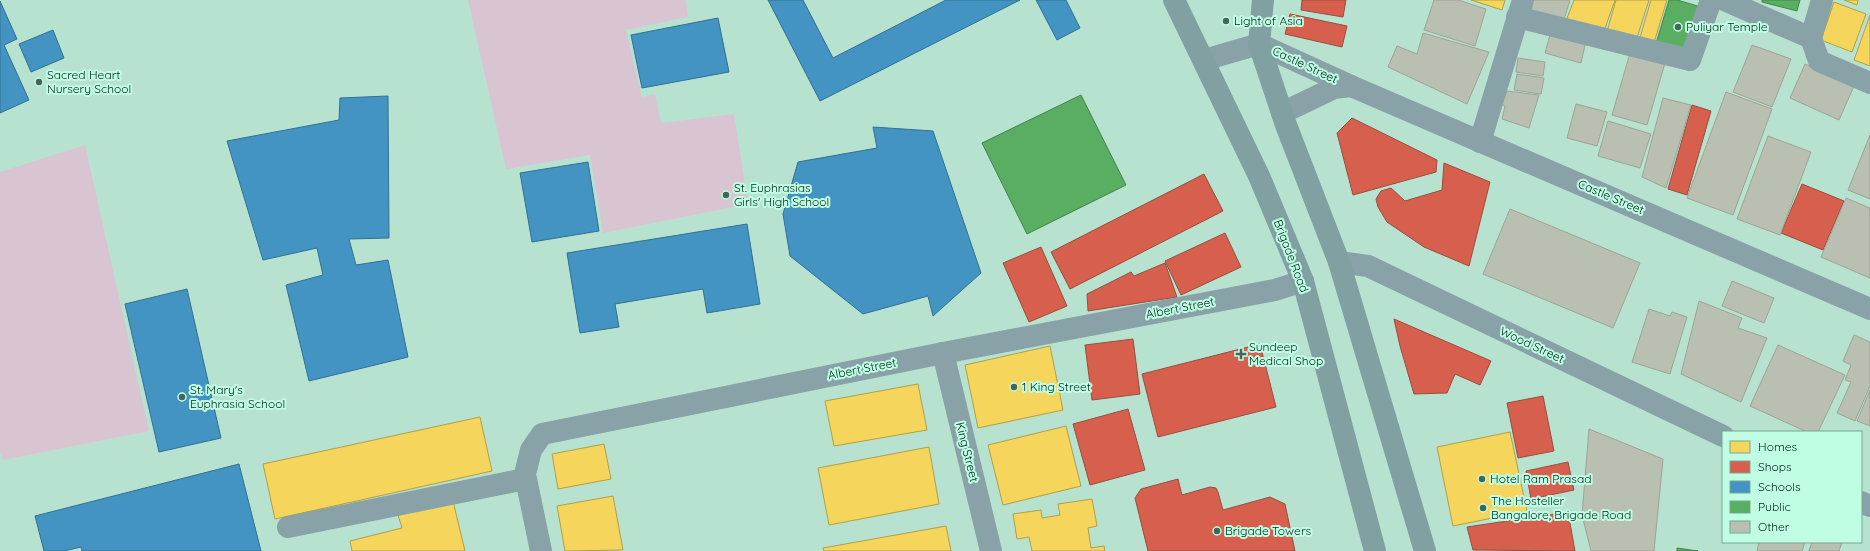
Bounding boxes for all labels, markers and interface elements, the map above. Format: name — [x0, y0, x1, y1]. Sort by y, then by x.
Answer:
place label: Light of Asia — [1234, 13, 1303, 28]
marker: Light of Asia — [1221, 16, 1231, 26]
place label: Puliyar Temple — [1686, 19, 1768, 34]
marker: Puliyar Temple — [1673, 22, 1683, 32]
street label: Castle Street — [1270, 43, 1340, 86]
place label: Sacred Heart Nursery School — [47, 67, 131, 96]
marker: Sacred Heart Nursery School — [34, 77, 44, 87]
street label: Castle Street — [1576, 176, 1646, 217]
place label: St. Euphrasias Girls' High School — [734, 180, 829, 209]
marker: St. Euphrasias Girls' High School — [721, 190, 731, 200]
street label: Brigade Road — [1271, 217, 1312, 294]
street label: Albert Street — [1144, 294, 1215, 321]
street label: Wood Street — [1498, 323, 1567, 366]
place label: Sundeep Medical Shop — [1249, 339, 1323, 368]
marker: Sundeep Medical Shop — [1236, 349, 1246, 359]
street label: Albert Street — [826, 355, 897, 382]
place label: 1 King Street — [1022, 379, 1091, 394]
place label: St. Mary's Euphrasia School — [190, 382, 285, 411]
marker: 1 King Street — [1009, 382, 1019, 392]
marker: St. Mary's Euphrasia School — [177, 392, 187, 402]
street label: King Street — [953, 420, 982, 483]
legend — [1722, 431, 1862, 543]
text: Homes — [1758, 439, 1798, 454]
text: Shops — [1758, 459, 1792, 474]
place label: Hotel Ram Prasad — [1490, 471, 1591, 486]
marker: Hotel Ram Prasad — [1477, 474, 1487, 484]
text: Schools — [1758, 479, 1801, 494]
place label: The Hosteller Bangalore, Brigade Road — [1491, 493, 1631, 522]
text: Public — [1758, 499, 1791, 514]
marker: The Hosteller Bangalore, Brigade Road — [1478, 503, 1488, 513]
text: Other — [1758, 519, 1790, 534]
place label: Brigade Towers — [1225, 523, 1312, 538]
marker: Brigade Towers — [1212, 526, 1222, 536]

